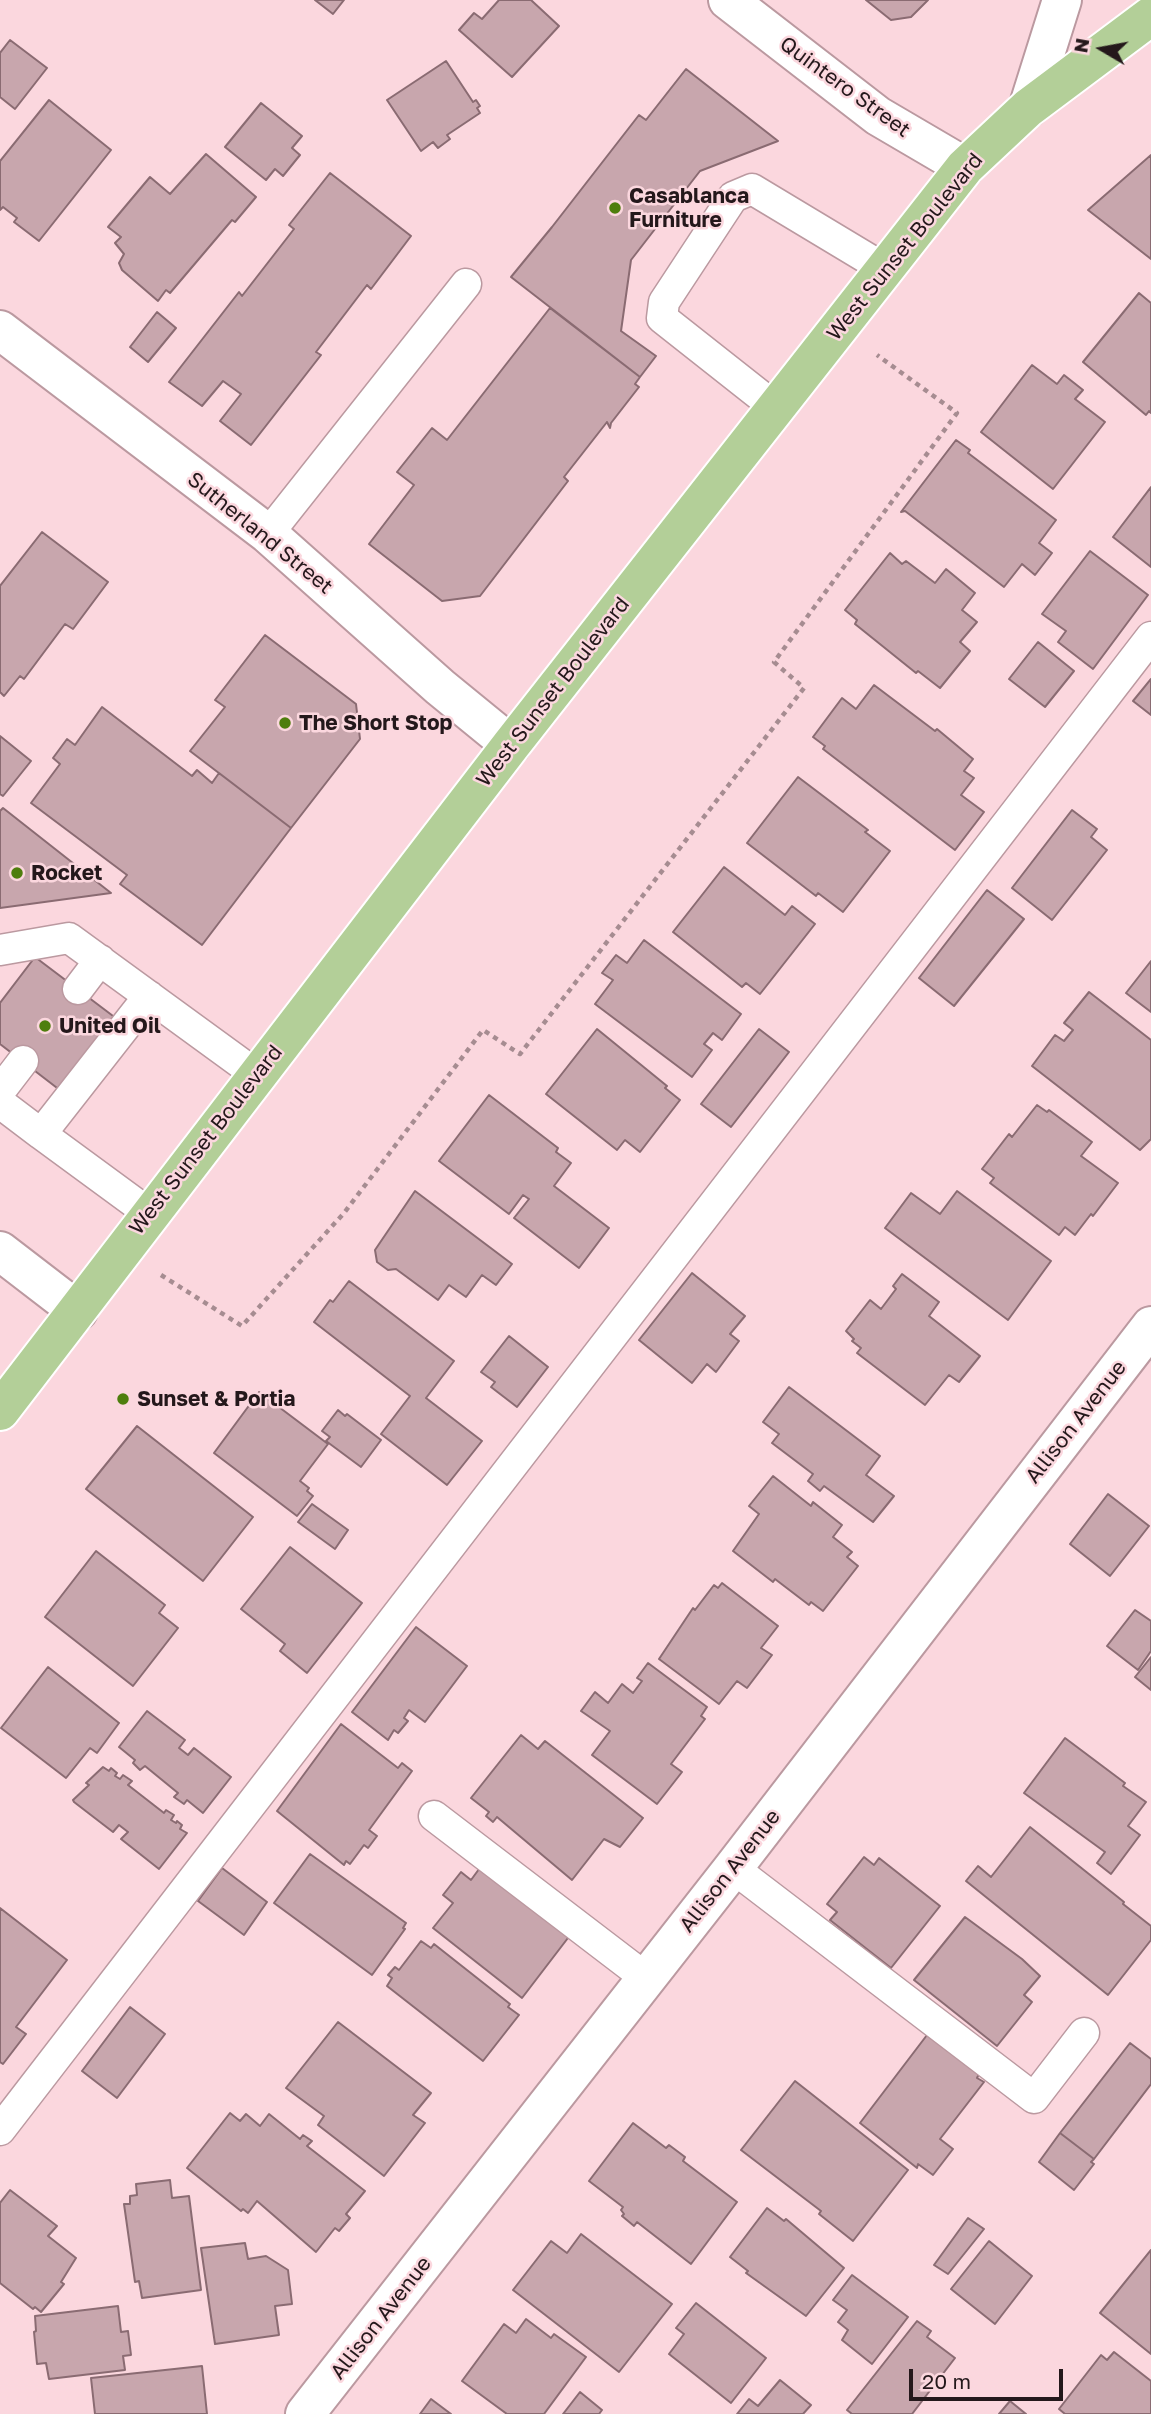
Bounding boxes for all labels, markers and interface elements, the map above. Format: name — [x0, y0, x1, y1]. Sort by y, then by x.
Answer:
north arrow — [1067, 14, 1137, 84]
street label: Quintero Street — [775, 31, 915, 143]
text: N — [1068, 36, 1093, 54]
street label: West Sunset Boulevard — [822, 148, 988, 346]
place label: Casablanca Furniture — [629, 183, 749, 233]
marker: Casablanca Furniture — [607, 200, 623, 216]
street label: Sutherland Street — [182, 467, 338, 599]
street label: West Sunset Boulevard — [471, 592, 635, 792]
place label: The Short Stop — [299, 710, 452, 736]
marker: The Short Stop — [277, 715, 293, 731]
place label: Rocket — [31, 860, 102, 886]
marker: Rocket — [9, 865, 25, 881]
place label: United Oil — [59, 1013, 161, 1039]
marker: United Oil — [37, 1018, 53, 1034]
street label: West Sunset Boulevard — [124, 1040, 288, 1240]
street label: Allison Avenue — [1020, 1356, 1132, 1488]
place label: Sunset & Portia — [137, 1386, 296, 1412]
marker: Sunset & Portia — [115, 1391, 131, 1407]
street label: Allison Avenue — [674, 1805, 786, 1937]
street label: Allison Avenue — [325, 2252, 437, 2384]
scale bar — [913, 2354, 1067, 2398]
text: 20 m — [922, 2368, 971, 2394]

